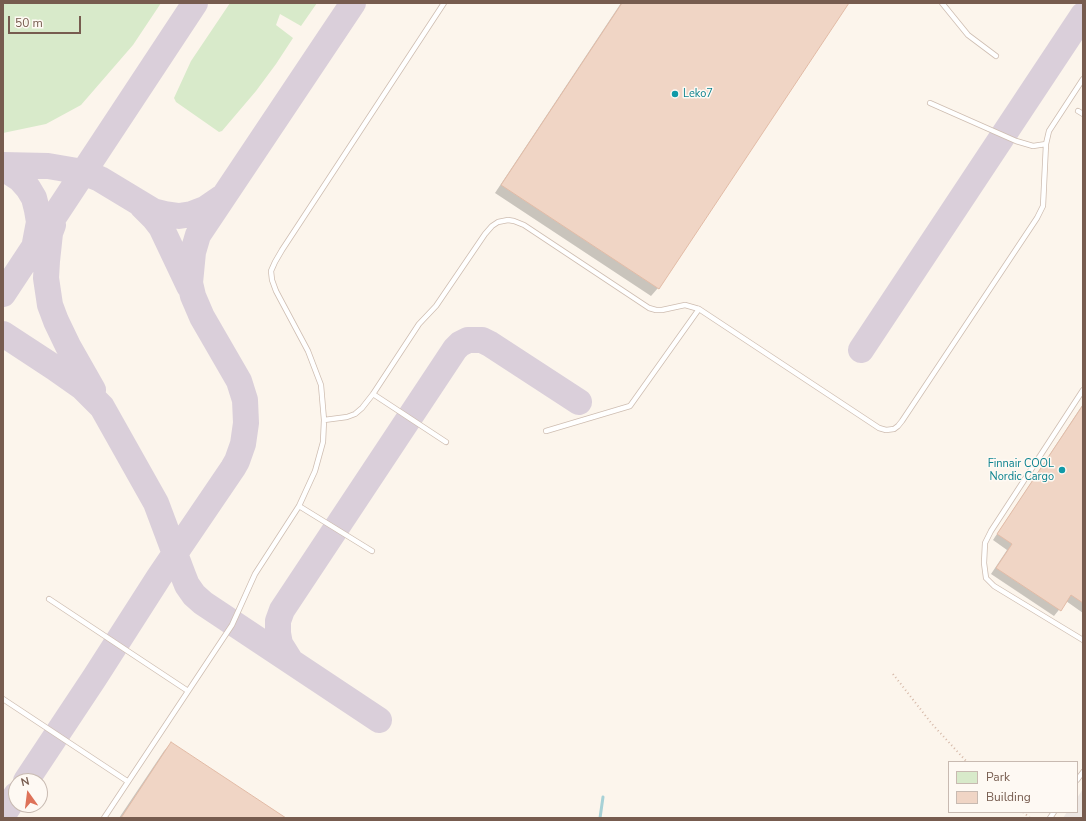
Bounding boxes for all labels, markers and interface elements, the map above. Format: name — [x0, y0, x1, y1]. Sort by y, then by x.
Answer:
scale bar — [10, 8, 83, 34]
text: 50 m — [15, 15, 43, 31]
place label: Leko7 — [683, 87, 713, 101]
marker: Leko7 — [670, 89, 680, 99]
place label: Finnair COOL Nordic Cargo — [988, 457, 1054, 483]
marker: Finnair COOL Nordic Cargo — [1057, 465, 1067, 475]
legend — [948, 761, 1078, 813]
text: Park — [986, 769, 1010, 785]
north arrow — [8, 773, 48, 813]
text: N — [19, 774, 31, 790]
text: Building — [986, 789, 1031, 805]

